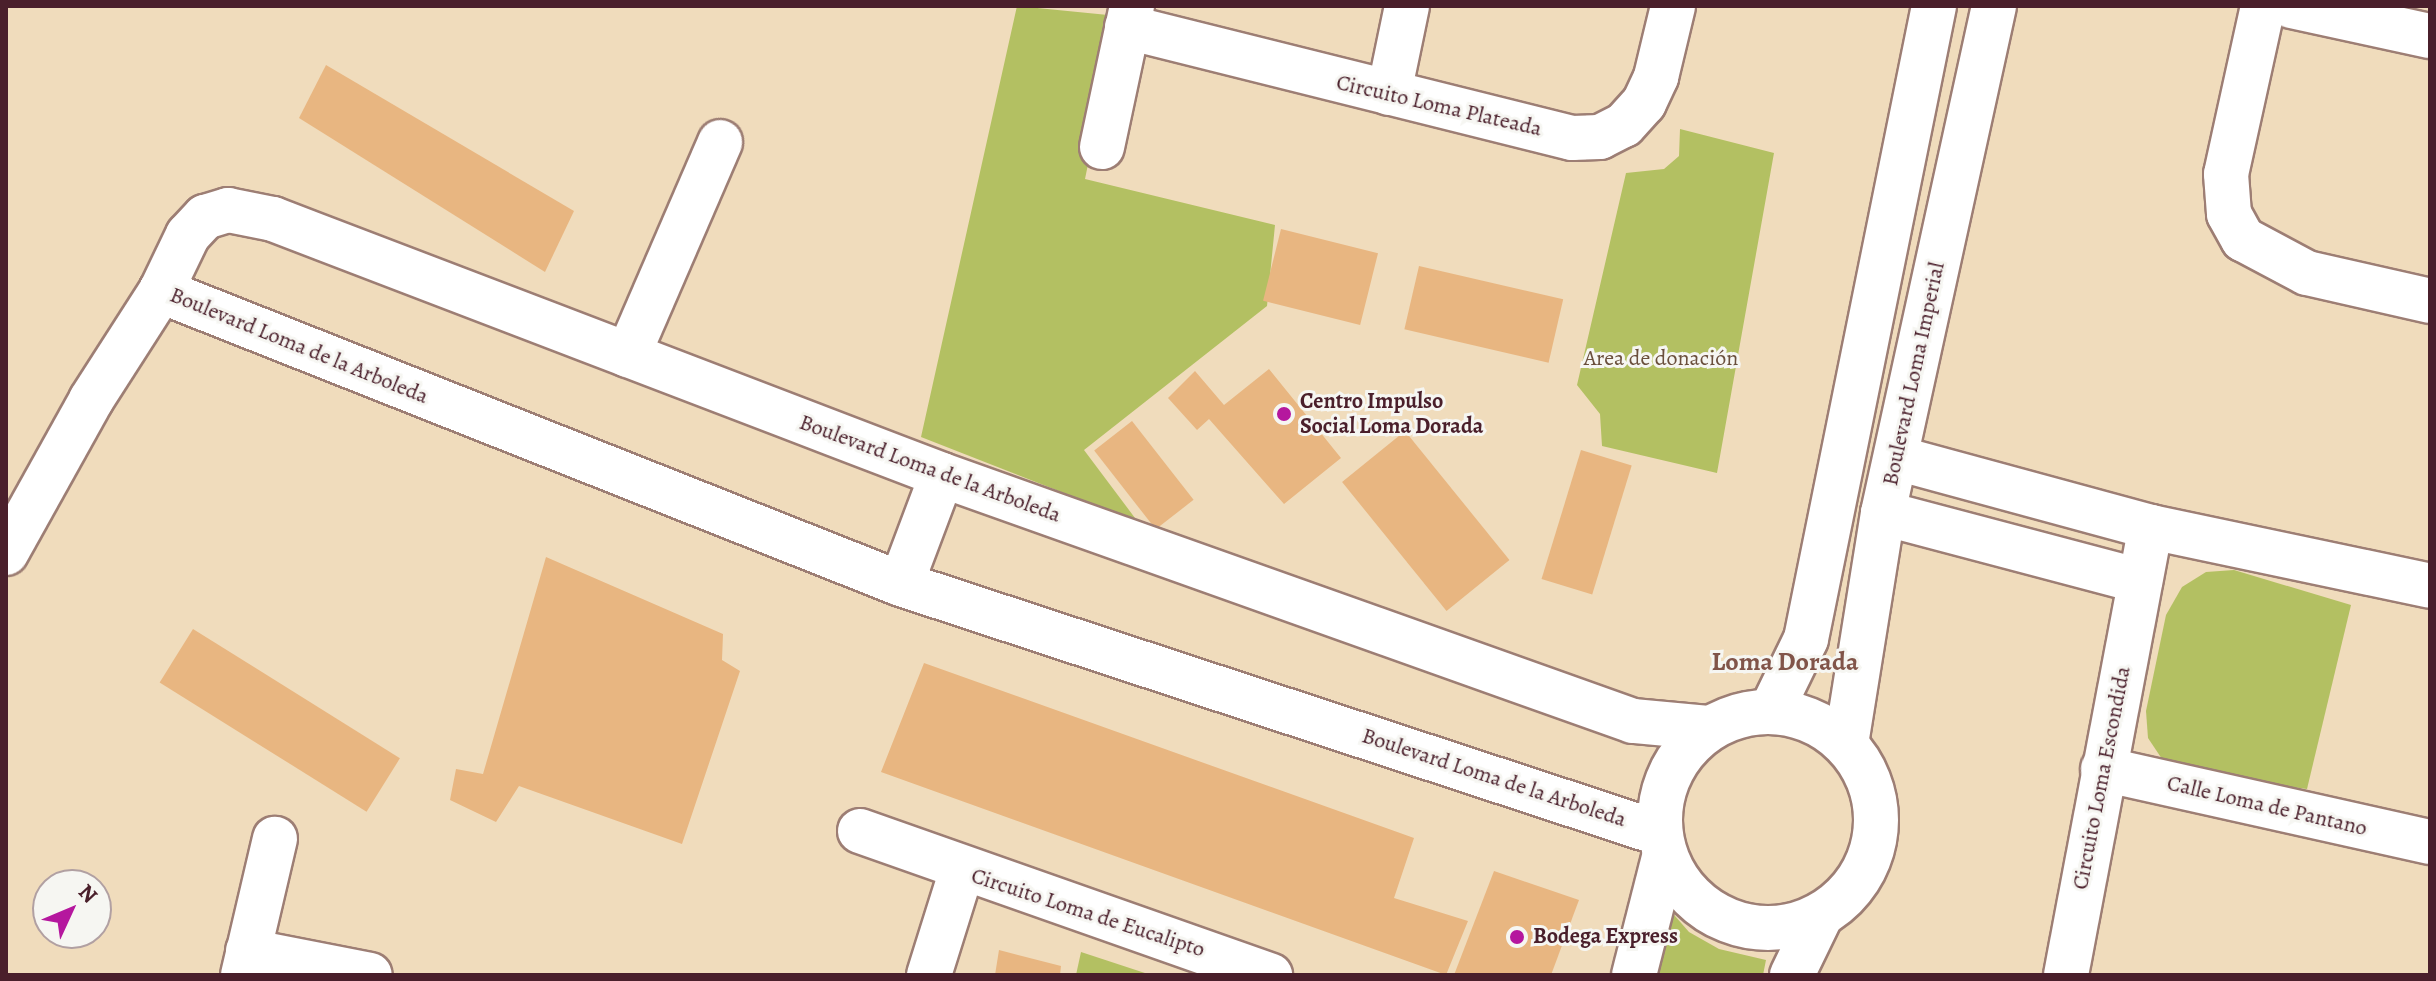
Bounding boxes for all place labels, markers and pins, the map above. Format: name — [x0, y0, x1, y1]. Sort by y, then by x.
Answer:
place label: Centro Impulso Social Loma Dorada — [1300, 388, 1483, 440]
marker: Centro Impulso Social Loma Dorada — [1275, 405, 1293, 423]
place label: Bodega Express — [1533, 924, 1678, 950]
marker: Bodega Express — [1508, 928, 1526, 946]

